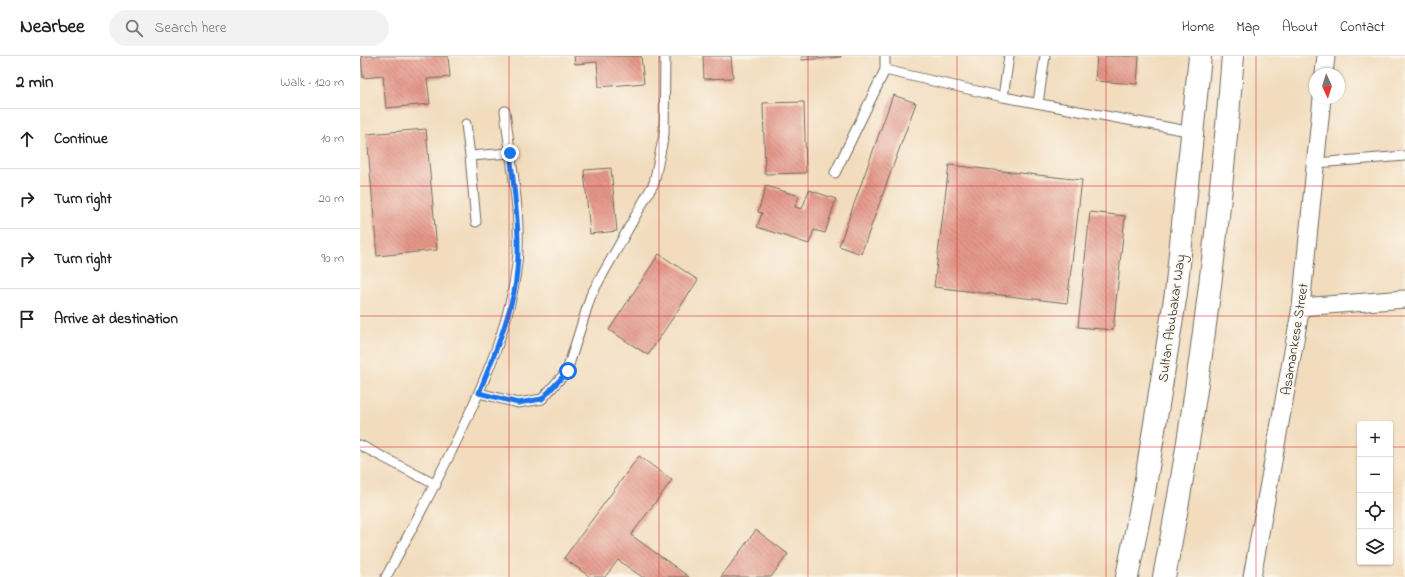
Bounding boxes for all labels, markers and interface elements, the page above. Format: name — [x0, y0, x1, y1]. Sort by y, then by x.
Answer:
search box — [109, 10, 389, 46]
text: Nearbee — [20, 14, 85, 41]
icon: search — [123, 17, 145, 39]
text: Search here — [155, 17, 226, 39]
text: Home — [1182, 17, 1214, 38]
text: Map — [1236, 17, 1260, 38]
text: About — [1282, 17, 1318, 38]
text: Contact — [1340, 17, 1385, 38]
north arrow — [1309, 68, 1345, 104]
text: 2 min — [16, 70, 53, 95]
text: Walk · 120 m — [280, 73, 344, 92]
icon: ahead — [16, 128, 38, 150]
text: Continue — [54, 128, 108, 150]
text: 10 m — [321, 129, 344, 148]
route end — [501, 144, 519, 162]
icon: right — [16, 188, 38, 210]
text: Turn right — [54, 188, 112, 210]
text: 20 m — [319, 189, 344, 208]
icon: right — [16, 248, 38, 270]
text: Turn right — [54, 248, 112, 270]
text: 90 m — [321, 249, 344, 268]
street label: Sultan Abubakar Way — [1153, 253, 1193, 384]
street label: Asamankese Street — [1276, 281, 1315, 397]
icon: arrive — [16, 308, 38, 330]
text: Arrive at destination — [54, 308, 178, 330]
route start — [559, 362, 577, 380]
map controls — [1357, 421, 1393, 565]
button: + — [1357, 421, 1393, 457]
button: − — [1357, 457, 1393, 493]
button: locate — [1357, 493, 1393, 529]
button: layers — [1357, 529, 1393, 565]

